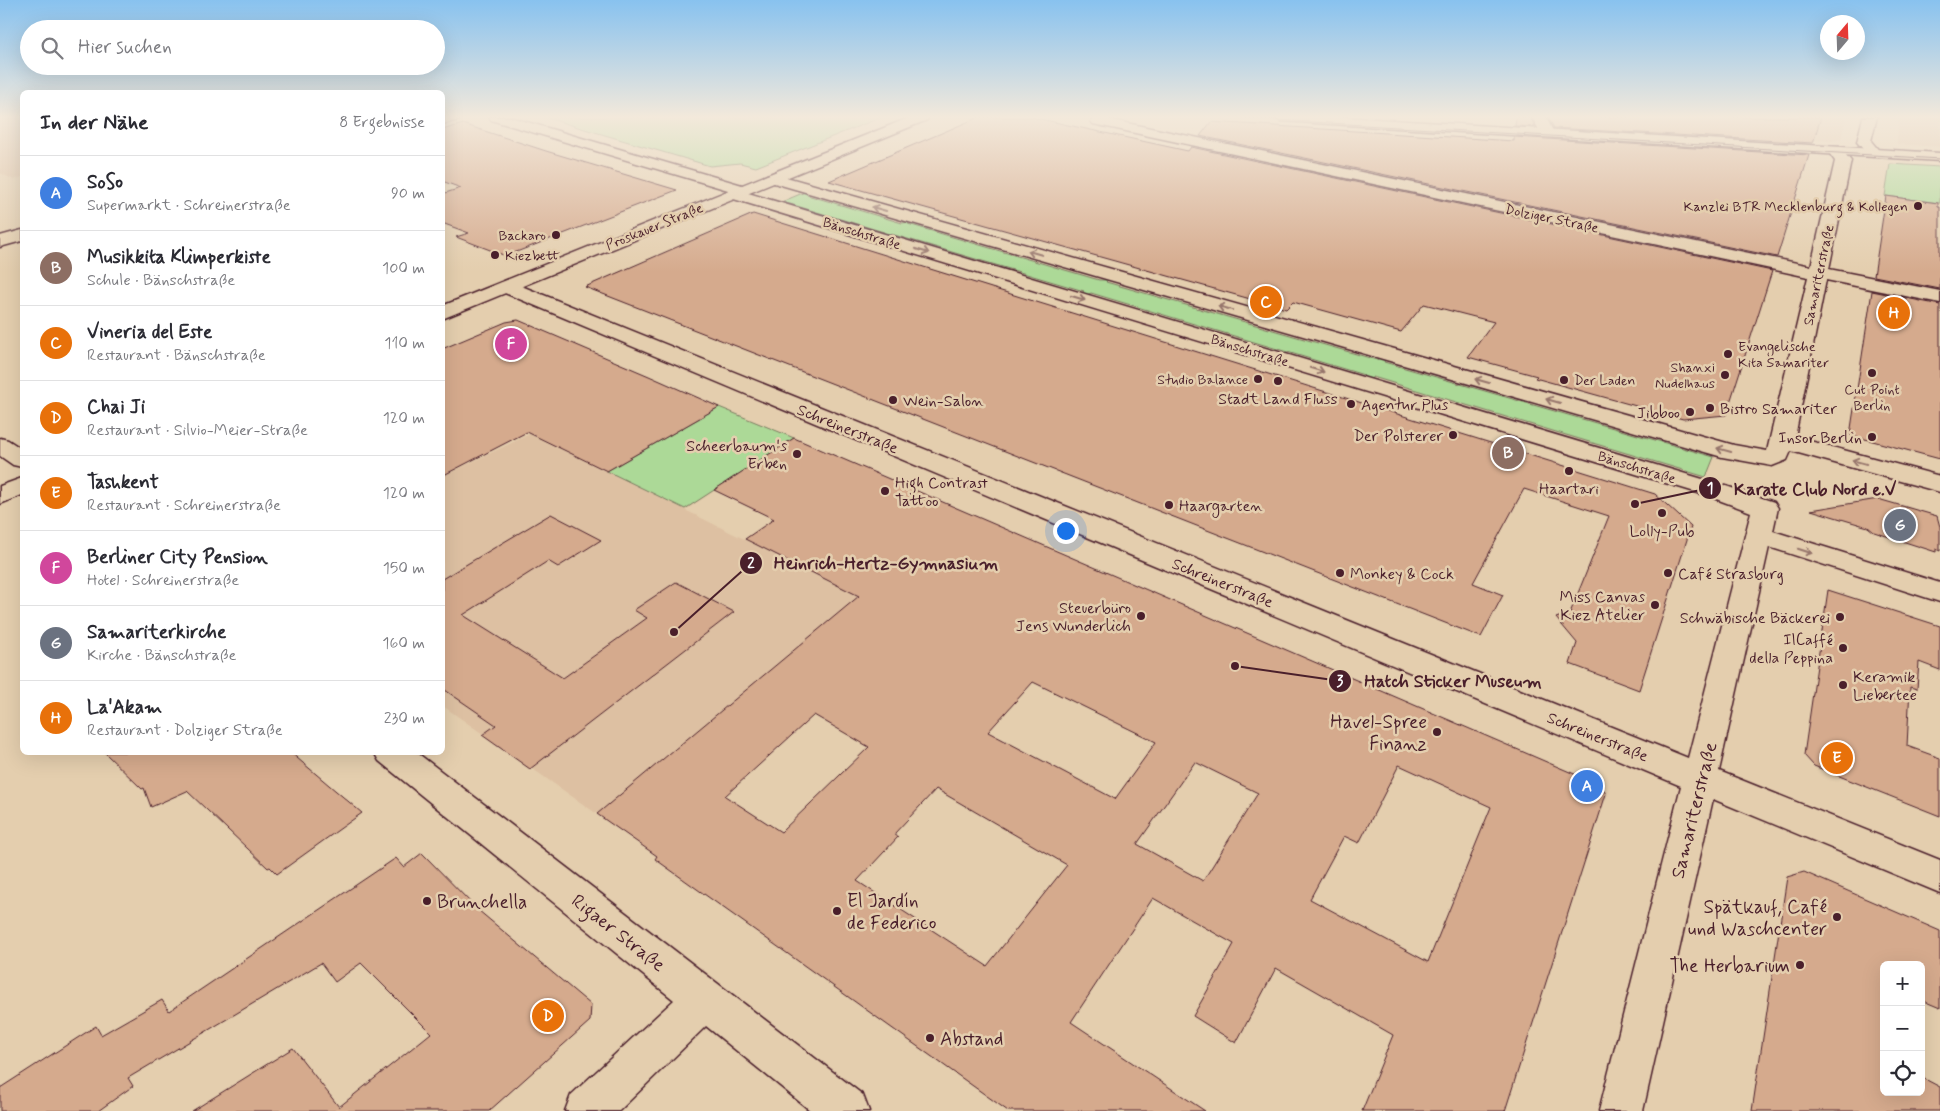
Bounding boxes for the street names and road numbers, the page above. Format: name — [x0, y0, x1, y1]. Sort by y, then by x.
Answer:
street label: Proskauer Straße — [603, 199, 706, 255]
street label: Dolziger Straße — [1503, 200, 1600, 238]
street label: Bänschstraße — [821, 214, 903, 254]
street label: Samariterstraße — [1799, 223, 1838, 327]
street label: Bänschstraße — [1209, 331, 1291, 371]
street label: Schreinerstraße — [794, 400, 901, 459]
street label: Bänschstraße — [1596, 448, 1678, 488]
street label: Schreinerstraße — [1169, 554, 1276, 613]
street label: Schreinerstraße — [1544, 708, 1651, 767]
street label: Samariterstraße — [1665, 740, 1723, 881]
street label: Rigaer Straße — [564, 889, 670, 980]

